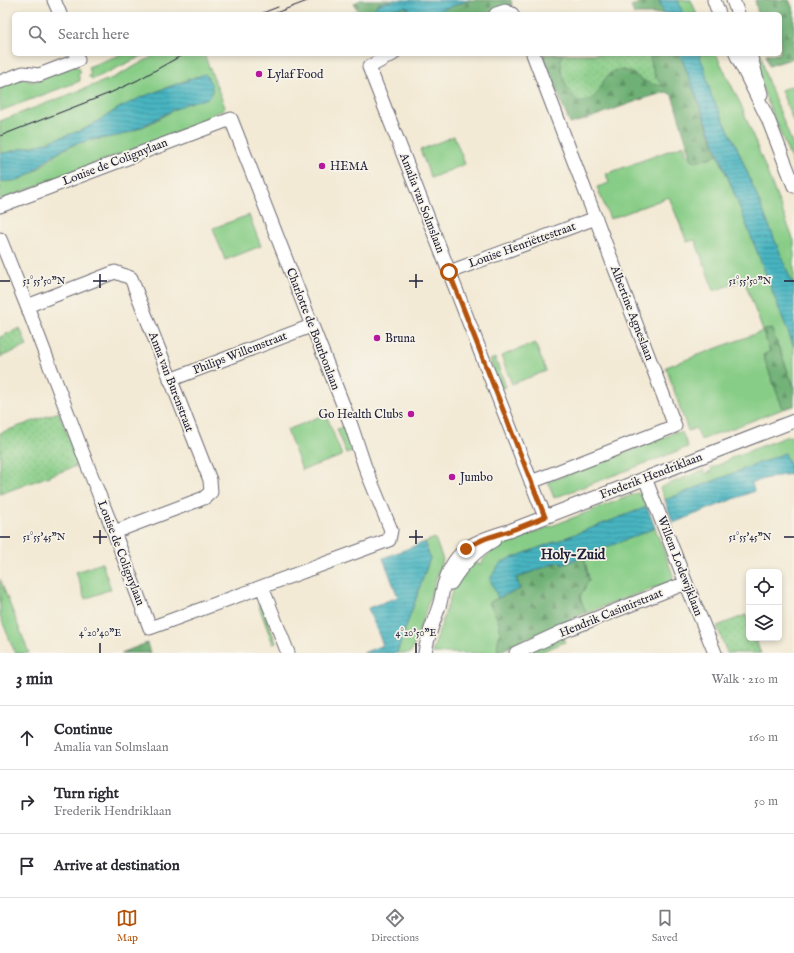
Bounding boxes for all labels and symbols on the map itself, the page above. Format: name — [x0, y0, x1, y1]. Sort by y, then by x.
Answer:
place label: Lylaf Food — [267, 67, 324, 82]
marker: Lylaf Food — [254, 69, 264, 79]
street label: Louise de Colignylaan — [60, 135, 170, 189]
street label: Amalia van Solmslaan — [396, 150, 448, 256]
place label: HEMA — [330, 159, 369, 174]
marker: HEMA — [317, 161, 327, 171]
street label: Louise Henriëttestraat — [466, 219, 578, 271]
route start — [440, 263, 458, 281]
street label: Albertine Agneslaan — [607, 263, 657, 363]
street label: Charlotte de Bourbonlaan — [283, 266, 343, 393]
text: 51°55'50"N — [23, 275, 66, 288]
text: 51°55'50"N — [729, 275, 772, 288]
street label: Philips Willemstraat — [191, 328, 290, 379]
street label: Anna van Burenstraat — [145, 329, 197, 434]
place label: Bruna — [385, 331, 416, 346]
marker: Bruna — [372, 333, 382, 343]
place label: Go Health Clubs — [318, 407, 403, 422]
marker: Go Health Clubs — [406, 409, 416, 419]
street label: Frederik Hendriklaan — [598, 449, 705, 502]
place label: Jumbo — [458, 470, 493, 486]
marker: Jumbo — [447, 472, 457, 482]
street label: Louise de Colignylaan — [94, 498, 148, 608]
street label: Willem Lodewijklaan — [654, 514, 706, 619]
text: 51°55'45"N — [23, 531, 66, 544]
text: 51°55'45"N — [729, 531, 772, 544]
route end — [457, 540, 475, 558]
district label: Holy-Zuid — [541, 546, 606, 564]
street label: Hendrik Casimirstraat — [557, 585, 665, 641]
text: 4°20'40"E — [79, 627, 121, 640]
text: 4°20'50"E — [396, 627, 436, 640]

